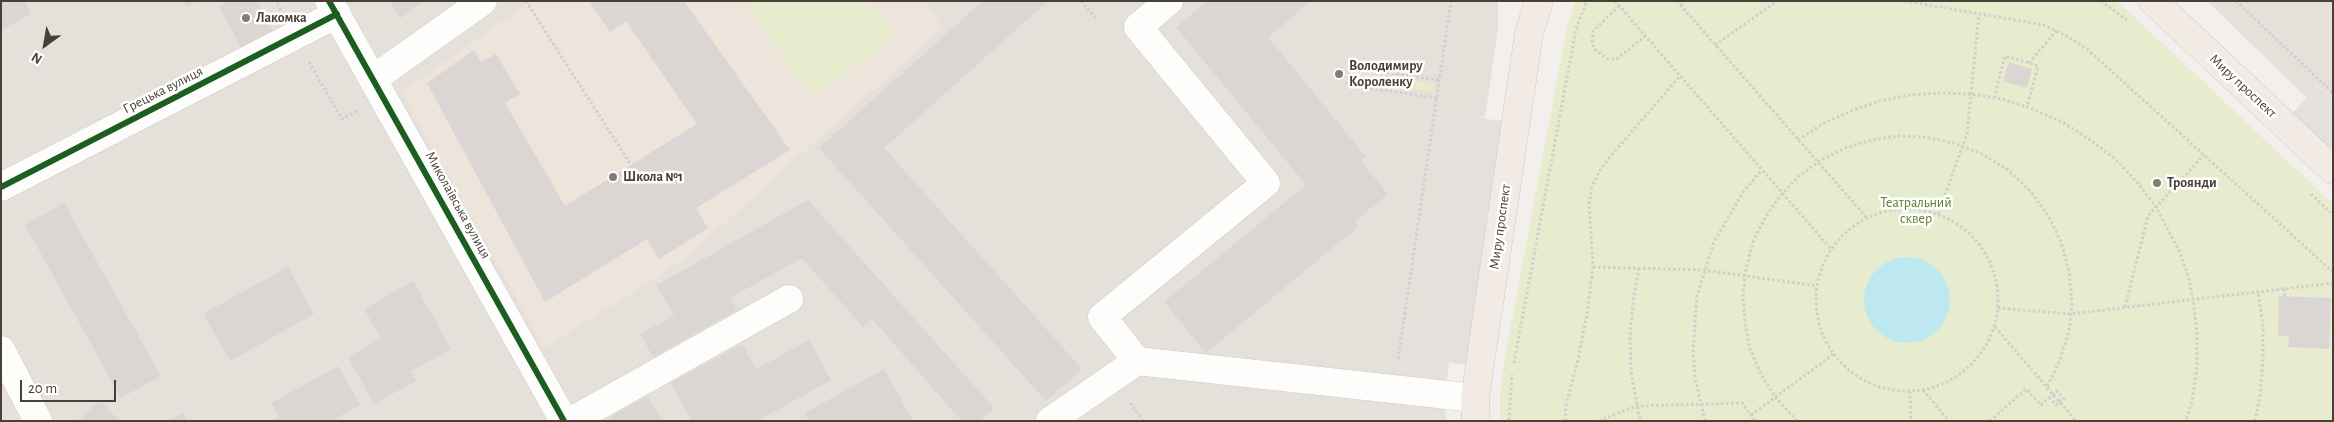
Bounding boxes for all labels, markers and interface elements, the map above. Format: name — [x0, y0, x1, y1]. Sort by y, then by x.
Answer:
place label: Лакомка — [256, 10, 307, 26]
marker: Лакомка — [240, 12, 252, 24]
north arrow — [20, 20, 70, 70]
text: N — [29, 49, 45, 66]
street label: Миру проспект — [2206, 51, 2280, 121]
place label: Володимиру Короленку — [1349, 58, 1423, 90]
street label: Грецька вулиця — [120, 63, 206, 117]
marker: Володимиру Короленку — [1333, 68, 1345, 80]
street label: Миколаївська вулиця — [422, 148, 494, 262]
place label: Школа №1 — [623, 169, 683, 185]
marker: Школа №1 — [607, 171, 619, 183]
place label: Троянди — [2167, 175, 2217, 191]
marker: Троянди — [2151, 177, 2163, 189]
street label: Миру проспект — [1486, 183, 1514, 271]
park label: Театральний сквер — [1880, 195, 1952, 228]
scale bar — [22, 370, 119, 402]
text: 20 m — [28, 381, 57, 396]

